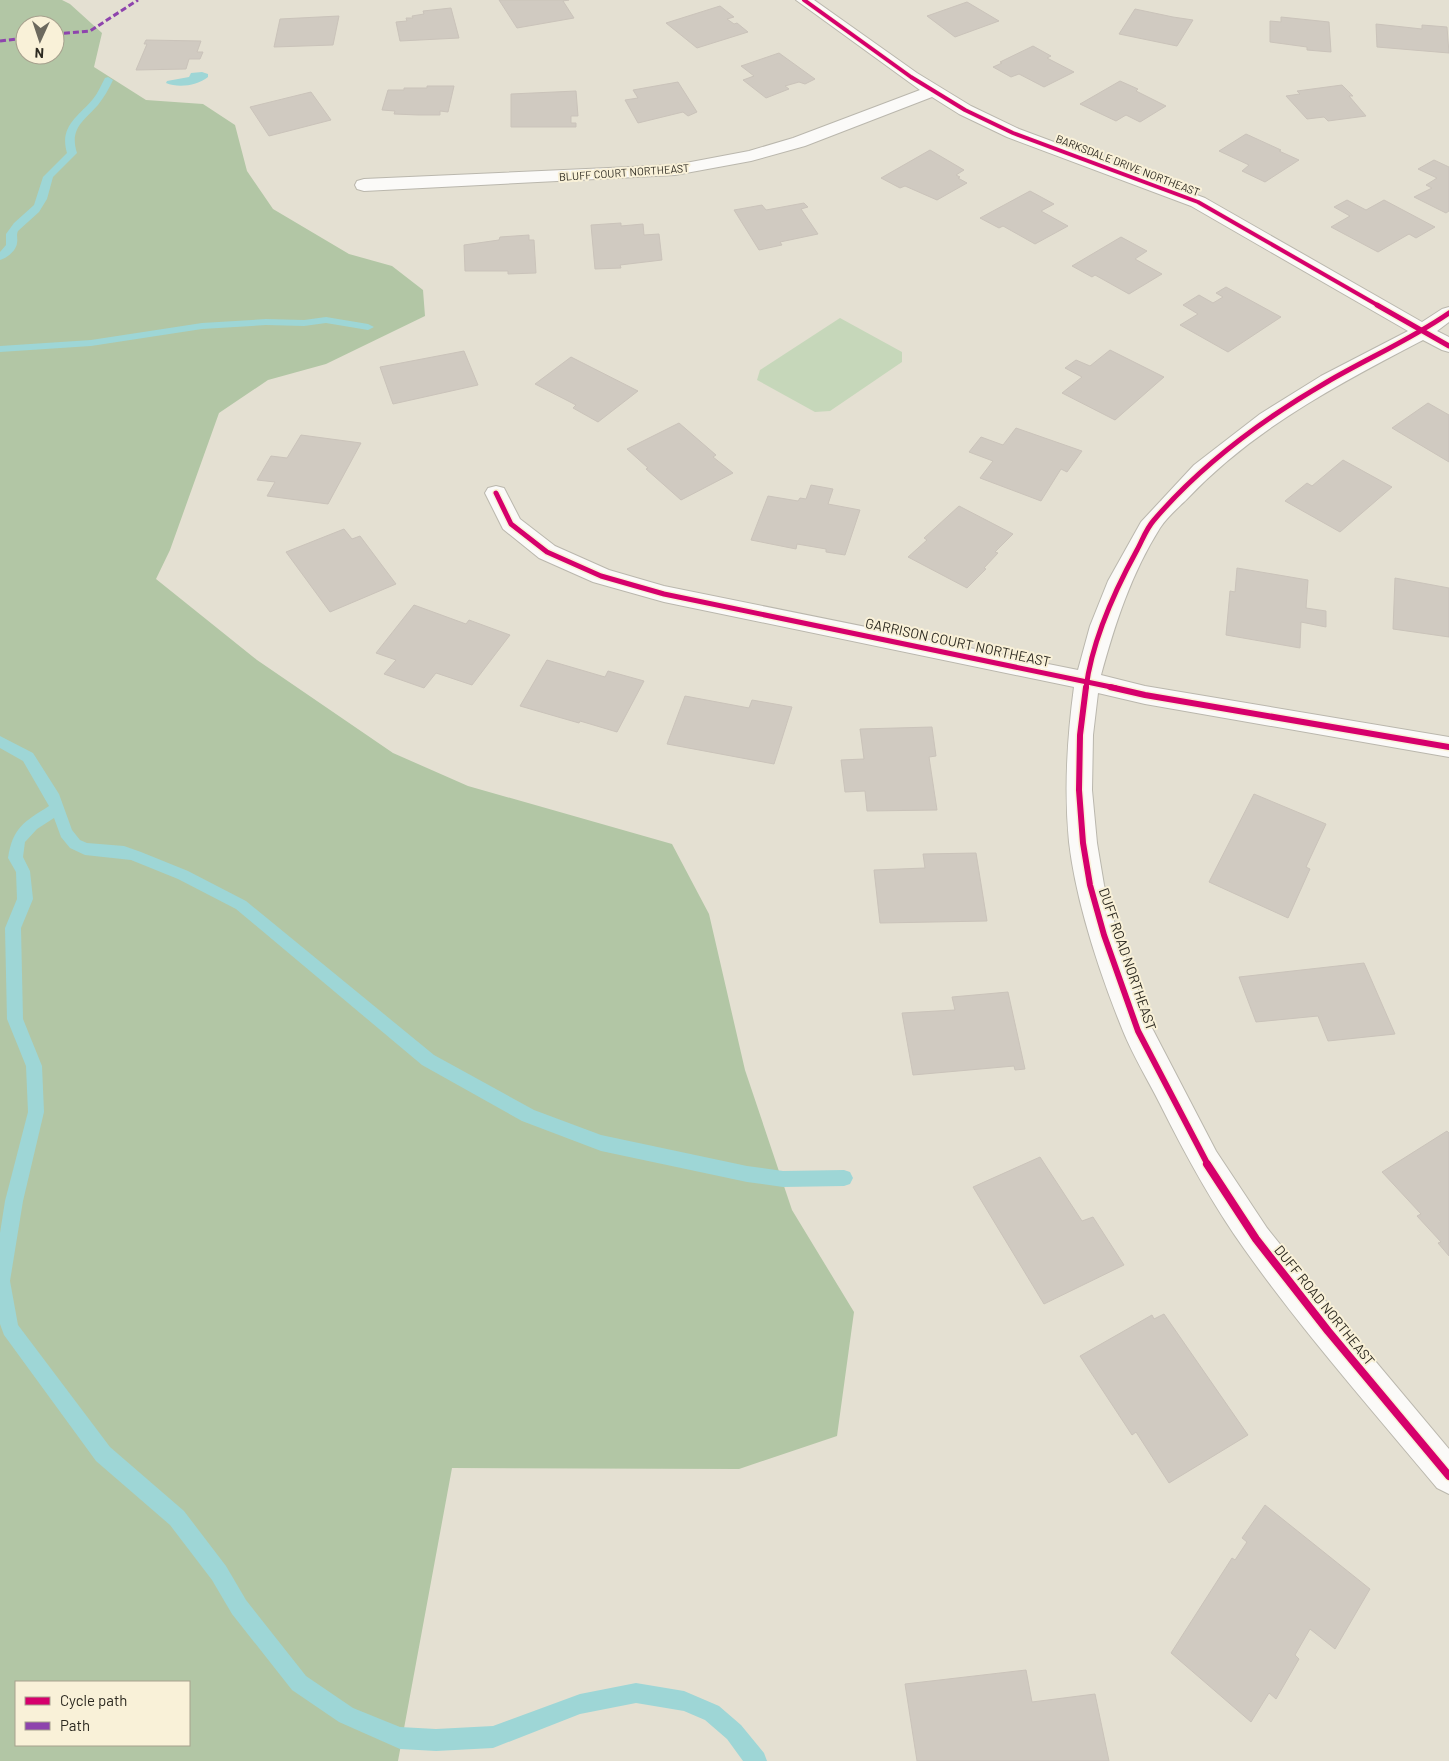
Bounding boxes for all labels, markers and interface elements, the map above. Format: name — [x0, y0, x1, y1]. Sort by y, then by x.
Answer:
north arrow — [15, 15, 65, 65]
text: N — [34, 45, 44, 62]
street label: BARKSDALE DRIVE NORTHEAST — [1054, 132, 1202, 198]
street label: BLUFF COURT NORTHEAST — [558, 161, 690, 183]
street label: GARRISON COURT NORTHEAST — [864, 614, 1052, 670]
street label: DUFF ROAD NORTHEAST — [1096, 885, 1160, 1033]
street label: DUFF ROAD NORTHEAST — [1271, 1241, 1379, 1369]
legend — [15, 1681, 190, 1746]
text: Cycle path — [60, 1691, 127, 1709]
text: Path — [60, 1716, 90, 1734]

